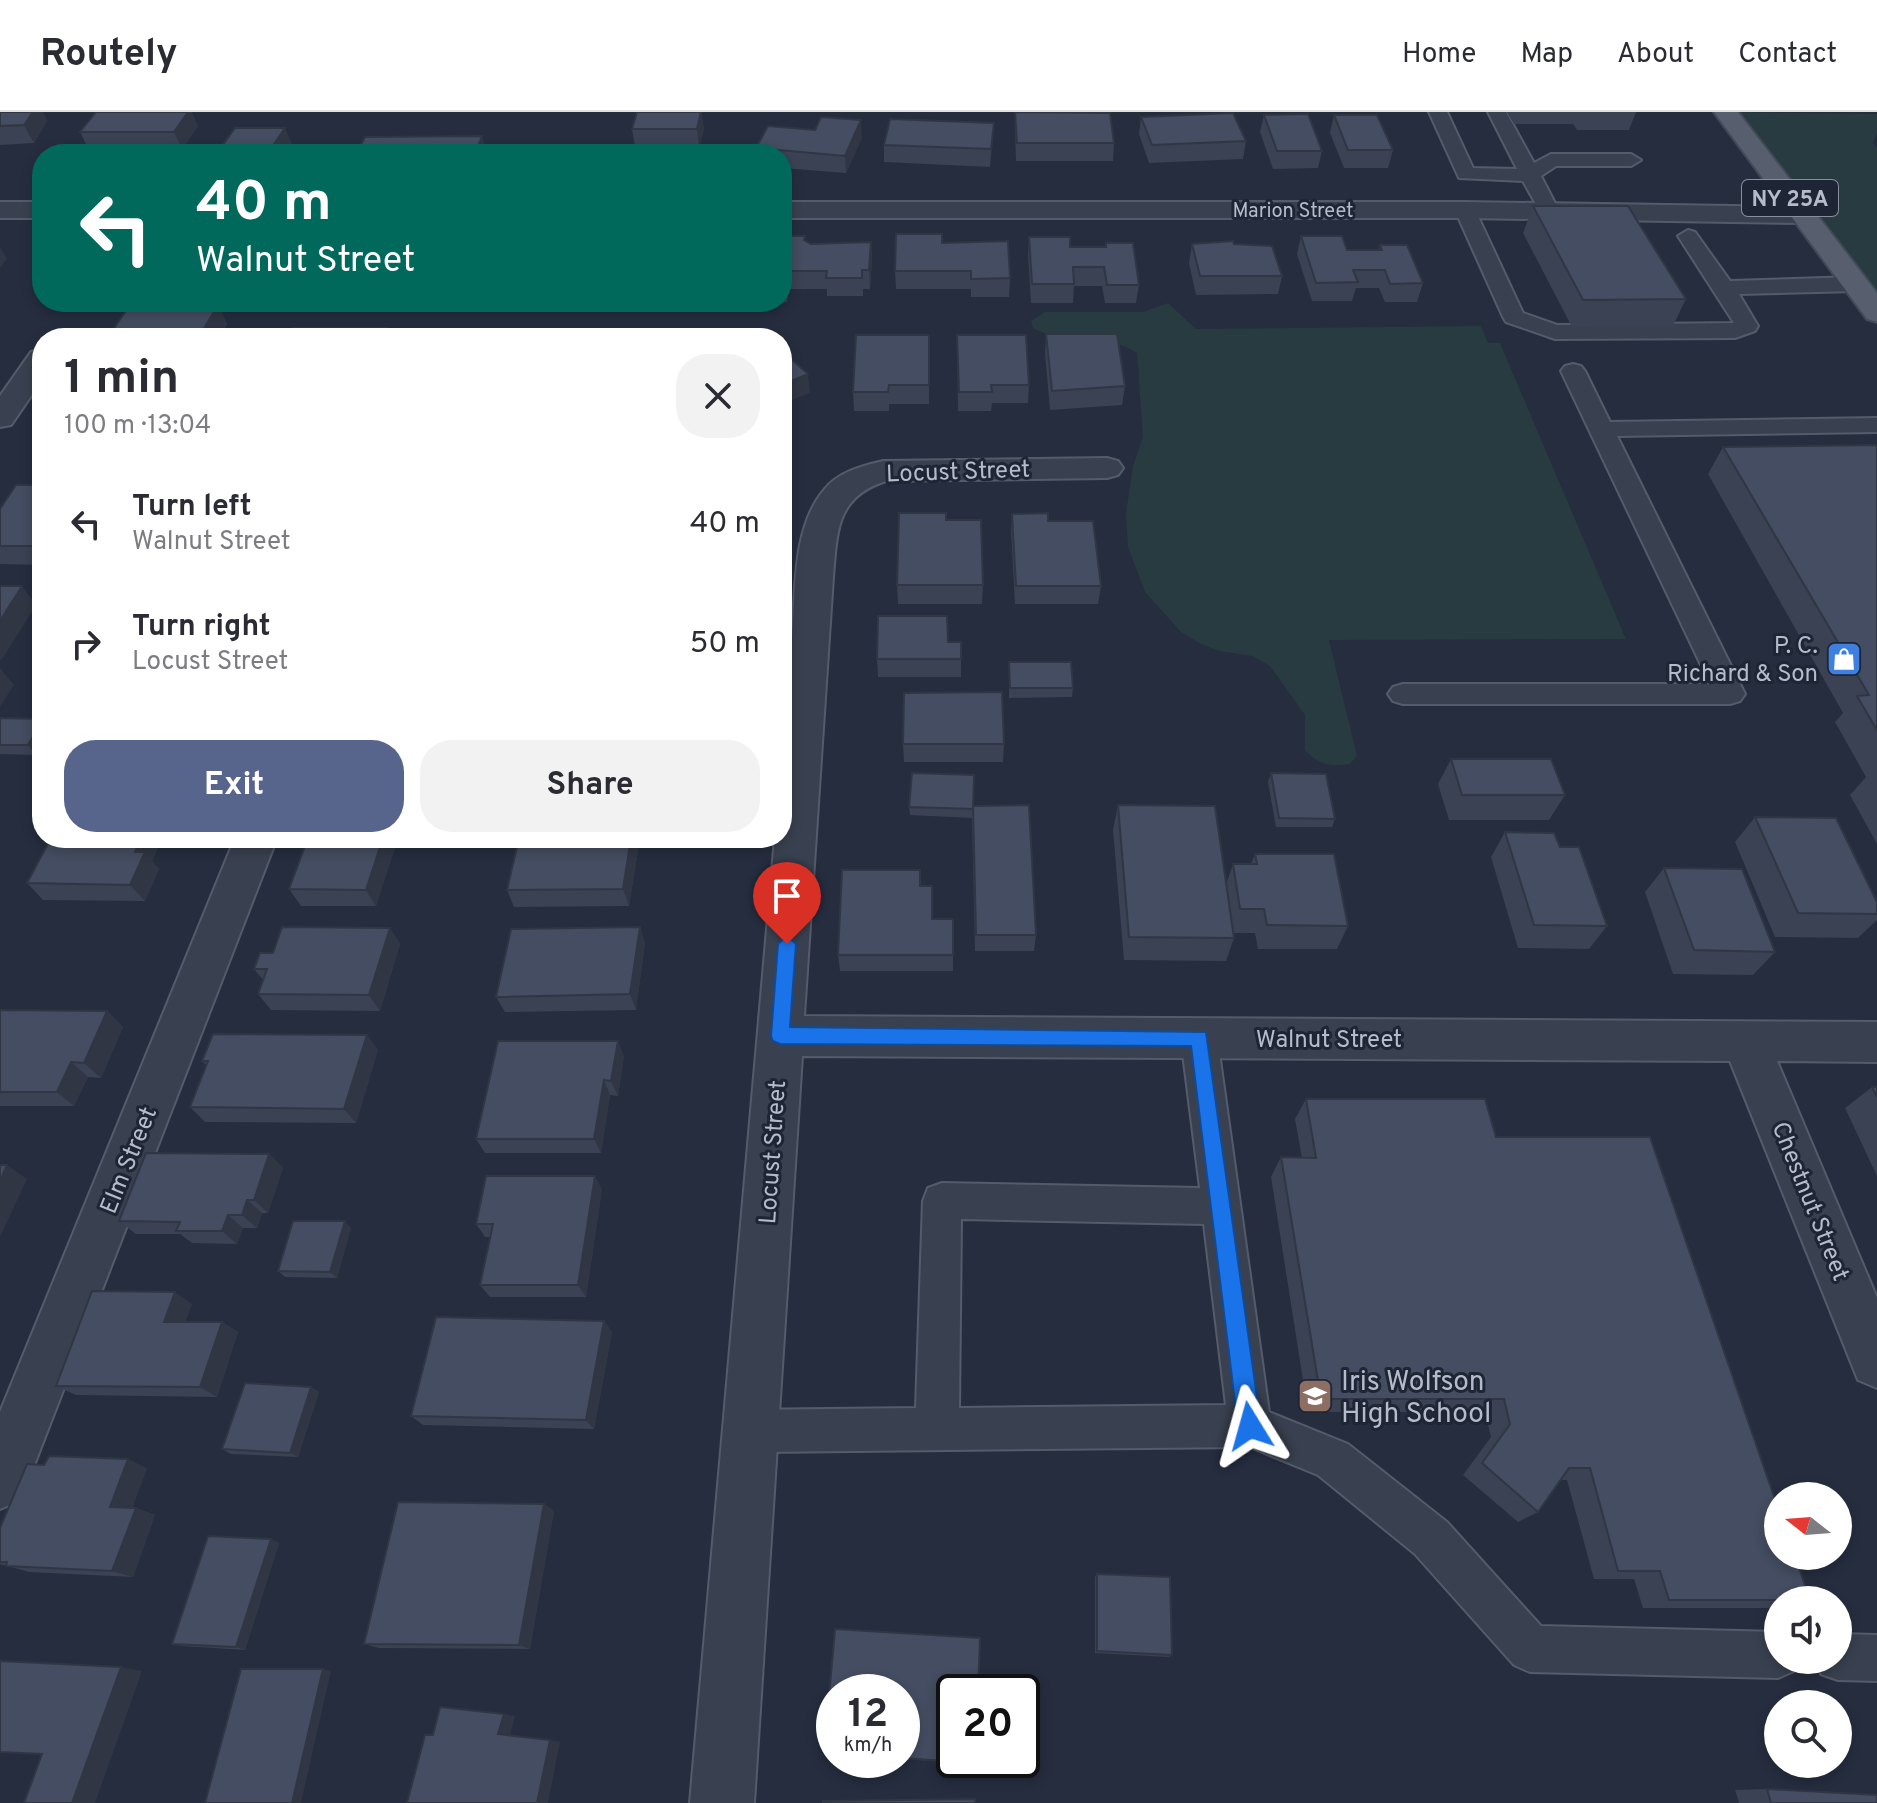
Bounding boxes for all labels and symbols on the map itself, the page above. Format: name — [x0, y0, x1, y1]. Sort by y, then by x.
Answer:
road number: NY 25A — [1742, 180, 1838, 216]
street label: Marion Street — [1232, 199, 1354, 225]
street label: Locust Street — [885, 455, 1031, 491]
place label: P. C. Richard & Son — [1667, 632, 1818, 690]
shop icon: P. C. Richard & Son — [1825, 640, 1863, 678]
pin — [753, 862, 821, 944]
street label: Walnut Street — [1256, 1026, 1402, 1056]
street label: Locust Street — [754, 1079, 794, 1225]
street label: Elm Street — [95, 1103, 165, 1219]
street label: Chestnut Street — [1764, 1118, 1855, 1286]
place label: Iris Wolfson High School — [1341, 1365, 1491, 1433]
school or university icon: Iris Wolfson High School — [1296, 1377, 1334, 1415]
position arrow — [1208, 1384, 1292, 1468]
north arrow — [1764, 1482, 1852, 1570]
speed limit sign: 20 — [936, 1674, 1040, 1778]

